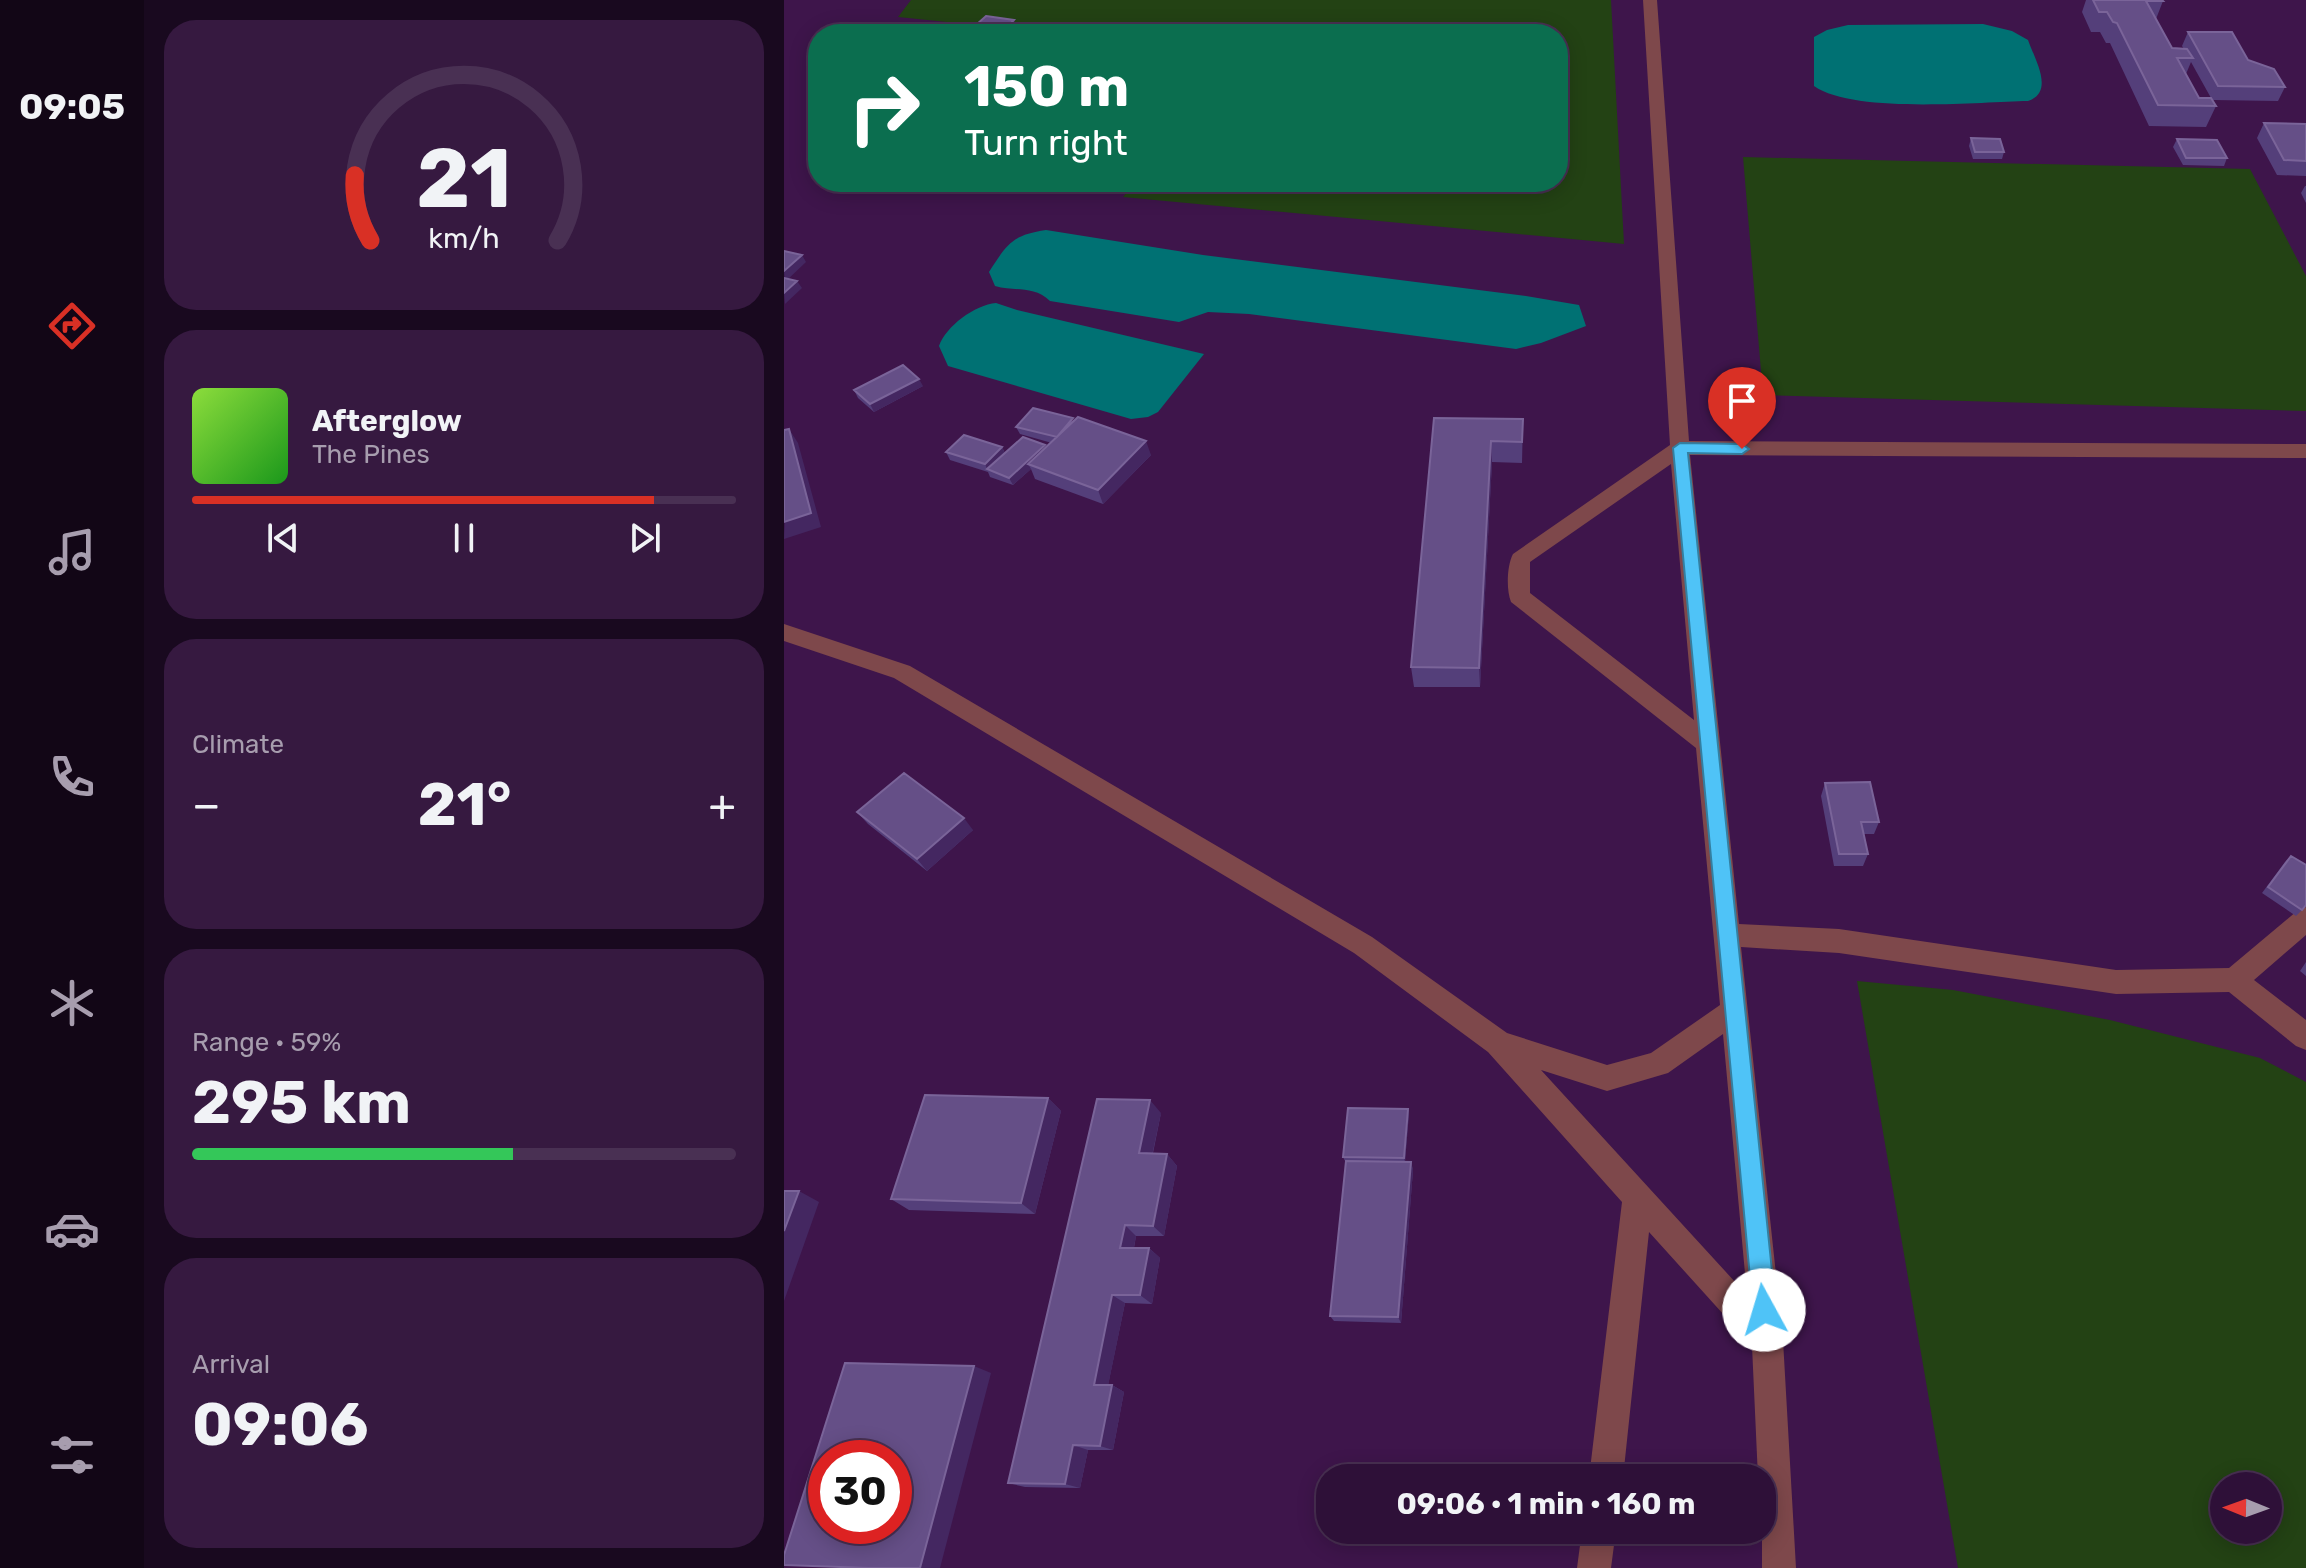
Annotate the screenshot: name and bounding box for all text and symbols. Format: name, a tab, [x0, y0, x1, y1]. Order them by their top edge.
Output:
text: 150 m	[964, 54, 1129, 120]
icon: right	[832, 56, 936, 160]
text: 09:05	[19, 85, 125, 128]
text: Turn right	[964, 121, 1128, 164]
text: 21	[416, 128, 512, 227]
text: km/h	[428, 221, 500, 255]
icon: directions	[44, 298, 100, 354]
pin	[1708, 367, 1776, 449]
icon: arrive	[1720, 379, 1764, 423]
text: Afterglow	[312, 403, 462, 439]
text: The Pines	[312, 439, 430, 470]
icon: previous	[261, 516, 305, 560]
icon: pause	[442, 516, 486, 560]
icon: next	[623, 516, 667, 560]
icon: music	[44, 524, 100, 580]
text: Climate	[192, 729, 284, 760]
icon: phone	[44, 749, 100, 805]
text: 21°	[418, 769, 511, 840]
text: −	[192, 779, 221, 831]
text: +	[709, 779, 736, 831]
icon: climate	[44, 975, 100, 1031]
text: Range · 59%	[192, 1027, 341, 1058]
text: 295 km	[192, 1067, 411, 1138]
icon: car	[44, 1201, 100, 1257]
position arrow	[1722, 1268, 1806, 1352]
text: Arrival	[192, 1349, 270, 1380]
text: 09:06	[192, 1389, 369, 1460]
icon: filters	[44, 1427, 100, 1483]
speed limit sign: 30	[808, 1440, 912, 1544]
north arrow	[2210, 1472, 2282, 1544]
map controls	[2210, 1472, 2282, 1544]
text: 09:06 · 1 min · 160 m	[1396, 1486, 1696, 1522]

